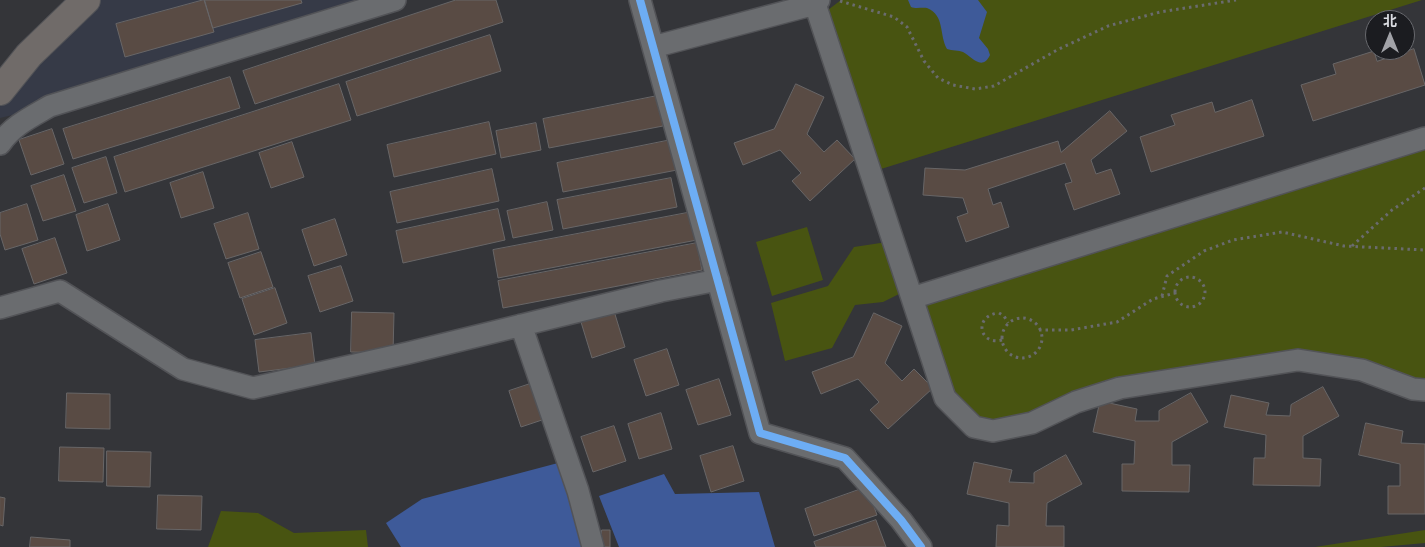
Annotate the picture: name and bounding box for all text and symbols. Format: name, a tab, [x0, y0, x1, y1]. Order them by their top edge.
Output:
north arrow	[1365, 10, 1415, 60]
text: 北	[1383, 13, 1397, 29]

